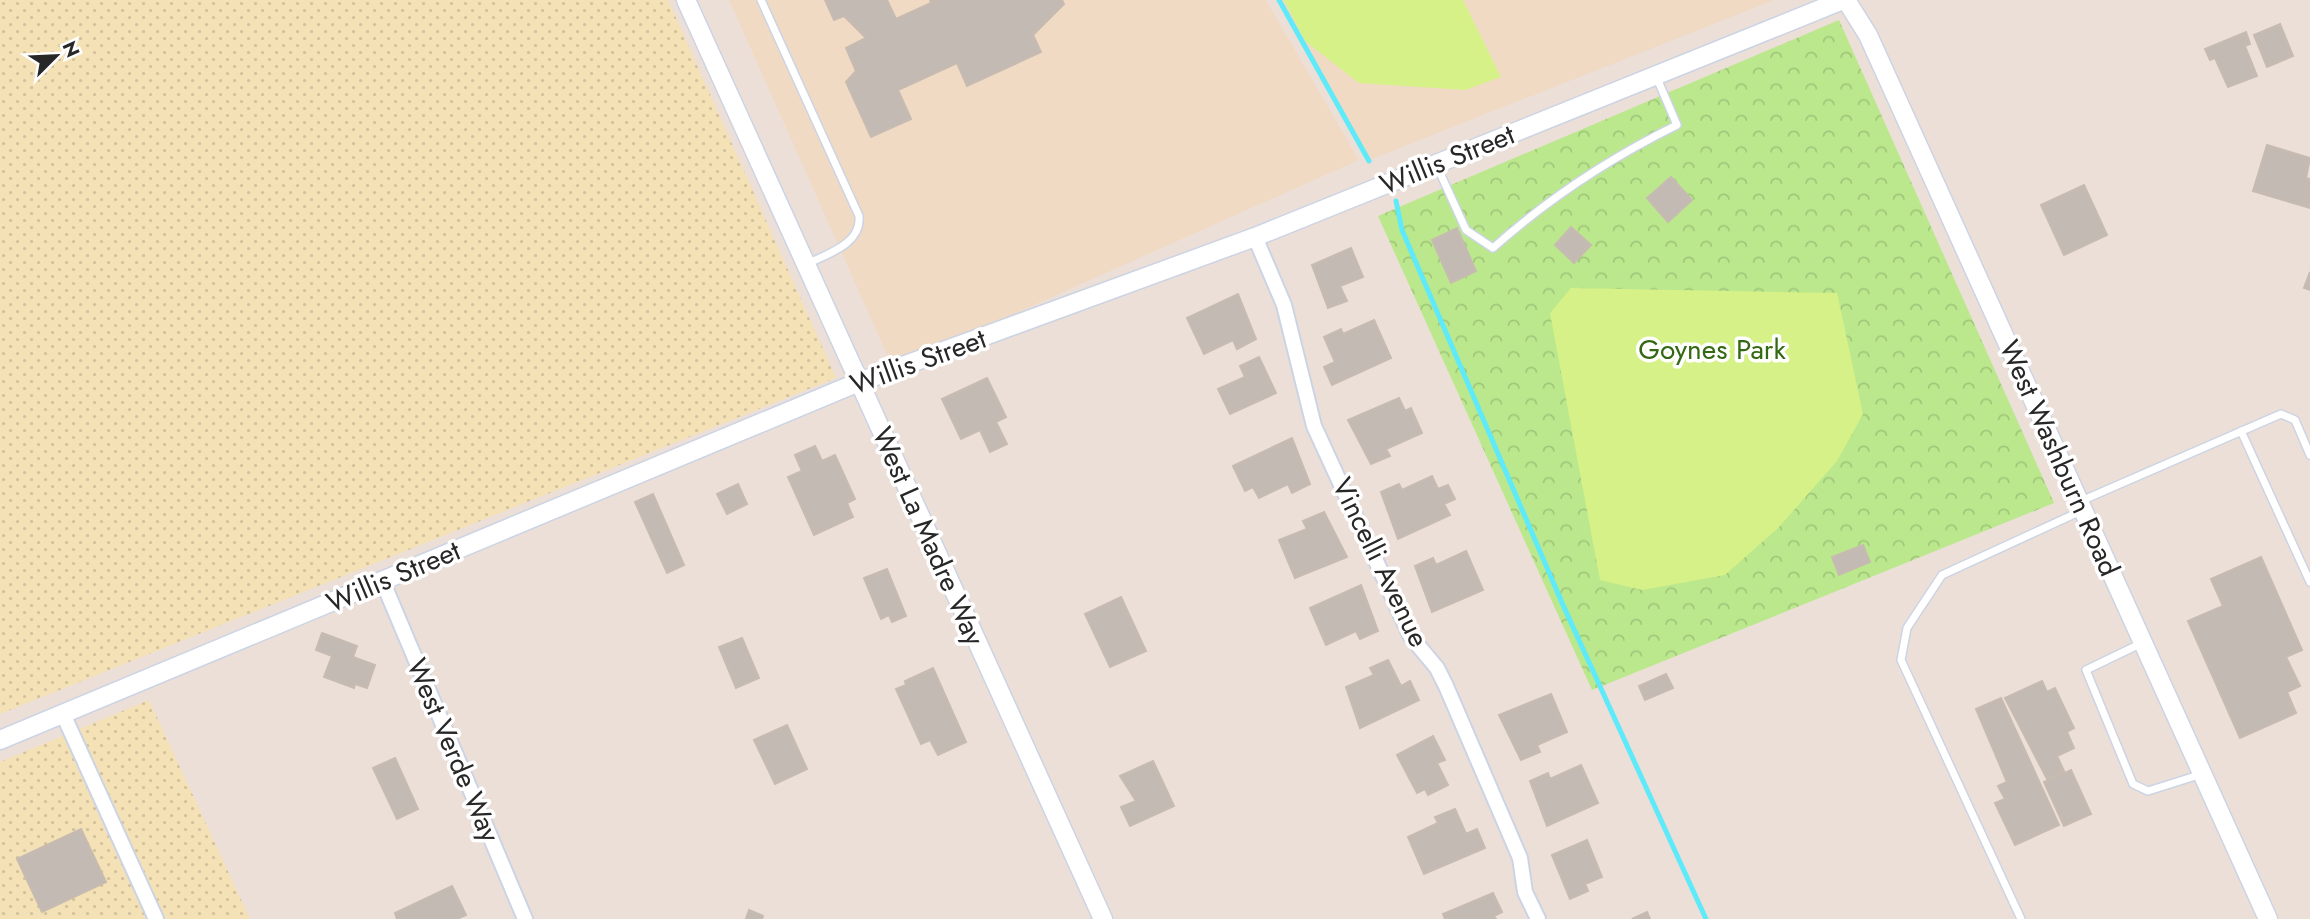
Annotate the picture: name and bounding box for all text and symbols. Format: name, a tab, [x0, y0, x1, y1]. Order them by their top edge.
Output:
north arrow	[21, 21, 91, 91]
text: N	[56, 37, 86, 62]
street label: Willis Street	[1374, 114, 1521, 205]
street label: Willis Street	[845, 318, 992, 405]
park label: Goynes Park	[1638, 329, 1786, 370]
street label: West Washburn Road	[1989, 334, 2130, 583]
street label: West La Madre Way	[862, 420, 995, 653]
street label: Vincelli Avenue	[1322, 471, 1439, 654]
street label: Willis Street	[320, 530, 467, 623]
street label: West Verde Way	[396, 652, 511, 849]

